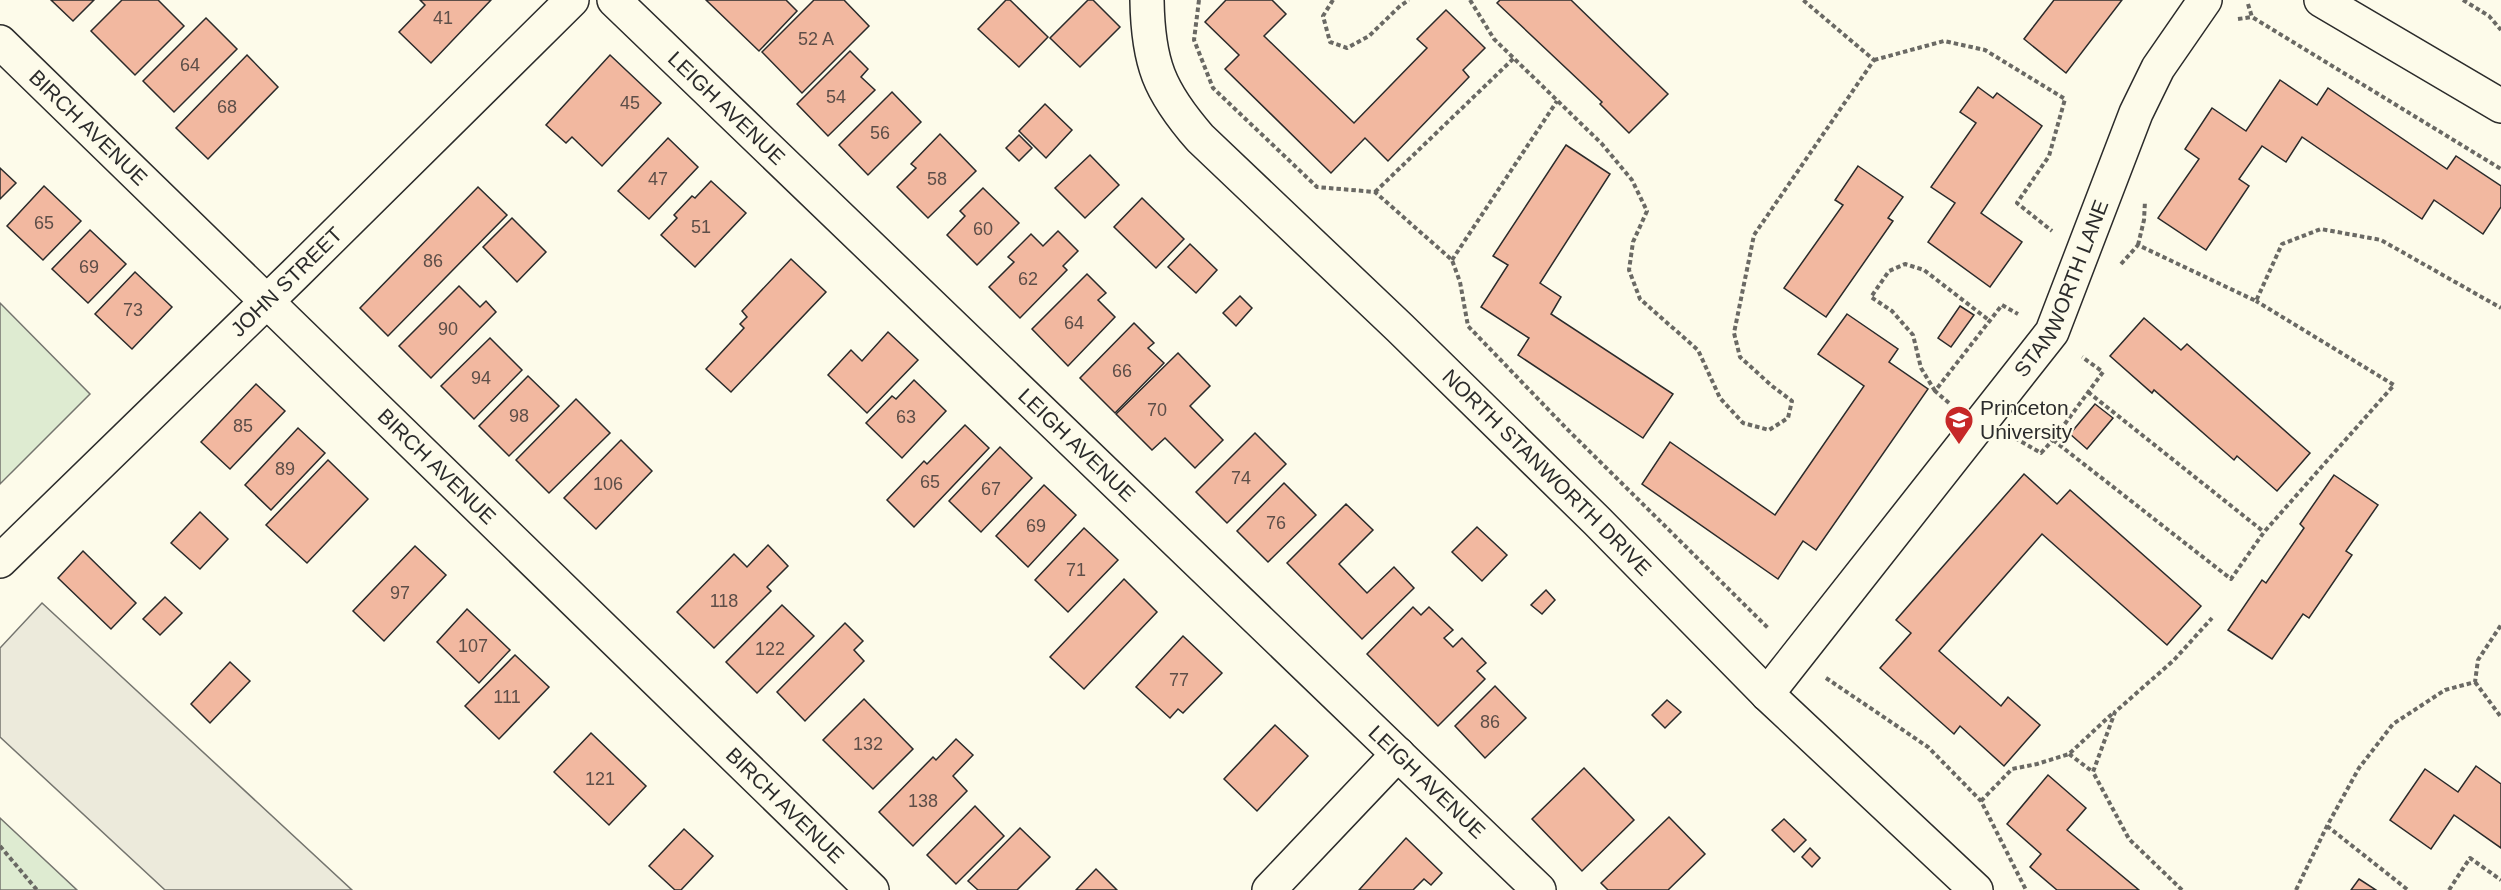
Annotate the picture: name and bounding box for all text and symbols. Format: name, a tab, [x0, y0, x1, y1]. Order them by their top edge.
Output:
house number: 41	[433, 8, 453, 28]
house number: 52 A	[798, 29, 834, 49]
street label: LEIGH AVENUE	[664, 47, 790, 169]
house number: 64	[180, 55, 200, 75]
street label: BIRCH AVENUE	[25, 65, 152, 190]
house number: 54	[826, 87, 846, 107]
house number: 45	[620, 93, 640, 113]
house number: 68	[217, 97, 237, 117]
house number: 56	[870, 123, 890, 143]
house number: 47	[648, 169, 668, 189]
house number: 58	[927, 169, 947, 189]
street label: STANWORTH LANE	[2009, 197, 2113, 381]
house number: 65	[34, 213, 54, 233]
house number: 51	[691, 217, 711, 237]
house number: 60	[973, 219, 993, 239]
street label: JOHN STREET	[226, 222, 346, 341]
house number: 86	[423, 251, 443, 271]
house number: 69	[79, 257, 99, 277]
house number: 62	[1018, 269, 1038, 289]
house number: 73	[123, 300, 143, 320]
house number: 64	[1064, 313, 1084, 333]
house number: 90	[438, 319, 458, 339]
house number: 66	[1112, 361, 1132, 381]
street label: NORTH STANWORTH DRIVE	[1438, 364, 1656, 580]
house number: 94	[471, 368, 491, 388]
street label: LEIGH AVENUE	[1014, 384, 1140, 506]
place label: Princeton University	[1980, 396, 2073, 443]
house number: 70	[1147, 400, 1167, 420]
street label: BIRCH AVENUE	[373, 404, 500, 528]
school or university icon: Princeton University	[1943, 404, 1975, 446]
house number: 98	[509, 406, 529, 426]
house number: 63	[896, 407, 916, 427]
house number: 85	[233, 416, 253, 436]
house number: 89	[275, 459, 295, 479]
house number: 74	[1231, 468, 1251, 488]
house number: 65	[920, 472, 940, 492]
house number: 106	[593, 474, 623, 494]
house number: 67	[981, 479, 1001, 499]
house number: 76	[1266, 513, 1286, 533]
house number: 69	[1026, 516, 1046, 536]
house number: 71	[1066, 560, 1086, 580]
house number: 97	[390, 583, 410, 603]
house number: 118	[710, 591, 738, 611]
house number: 107	[458, 636, 488, 656]
house number: 122	[755, 639, 785, 659]
house number: 77	[1169, 670, 1189, 690]
house number: 111	[493, 687, 521, 707]
house number: 86	[1480, 712, 1500, 732]
street label: LEIGH AVENUE	[1364, 721, 1490, 843]
house number: 132	[853, 734, 883, 754]
street label: BIRCH AVENUE	[722, 743, 849, 867]
house number: 121	[585, 769, 615, 789]
house number: 138	[908, 791, 938, 811]

